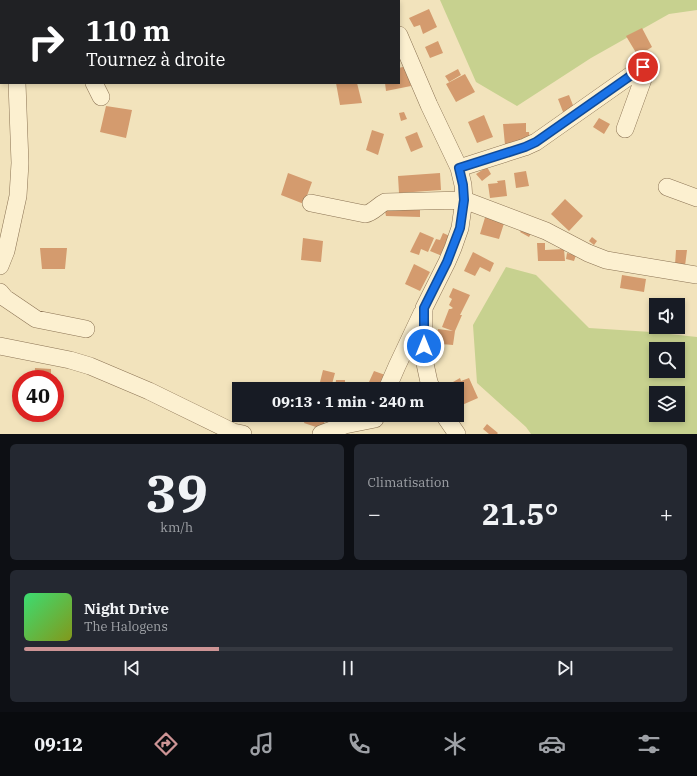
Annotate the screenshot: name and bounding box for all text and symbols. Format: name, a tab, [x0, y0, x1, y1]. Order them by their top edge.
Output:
text: 110 m	[86, 12, 170, 49]
icon: right	[20, 16, 72, 68]
text: Tournez à droite	[86, 48, 225, 71]
pin	[626, 50, 660, 84]
icon: arrive	[632, 56, 654, 78]
map controls	[649, 298, 685, 422]
button: sound	[649, 298, 685, 334]
position arrow	[403, 325, 445, 367]
button: search	[649, 342, 685, 378]
speed limit sign: 40	[12, 370, 64, 422]
button: layers	[649, 386, 685, 422]
text: 09:13 · 1 min · 240 m	[272, 392, 424, 411]
text: 39	[146, 459, 208, 526]
text: Climatisation	[368, 474, 450, 491]
text: 21.5°	[482, 494, 559, 533]
text: −	[368, 499, 381, 528]
text: +	[660, 499, 673, 528]
text: km/h	[160, 519, 193, 536]
text: Night Drive	[84, 599, 169, 618]
text: The Halogens	[84, 618, 168, 635]
icon: previous	[121, 657, 143, 679]
icon: pause	[337, 657, 359, 679]
icon: next	[554, 657, 576, 679]
icon: directions	[152, 730, 180, 758]
icon: music	[248, 730, 276, 758]
icon: phone	[345, 730, 373, 758]
icon: climate	[441, 730, 469, 758]
icon: car	[538, 730, 566, 758]
icon: filters	[635, 730, 663, 758]
text: 09:12	[34, 733, 83, 756]

